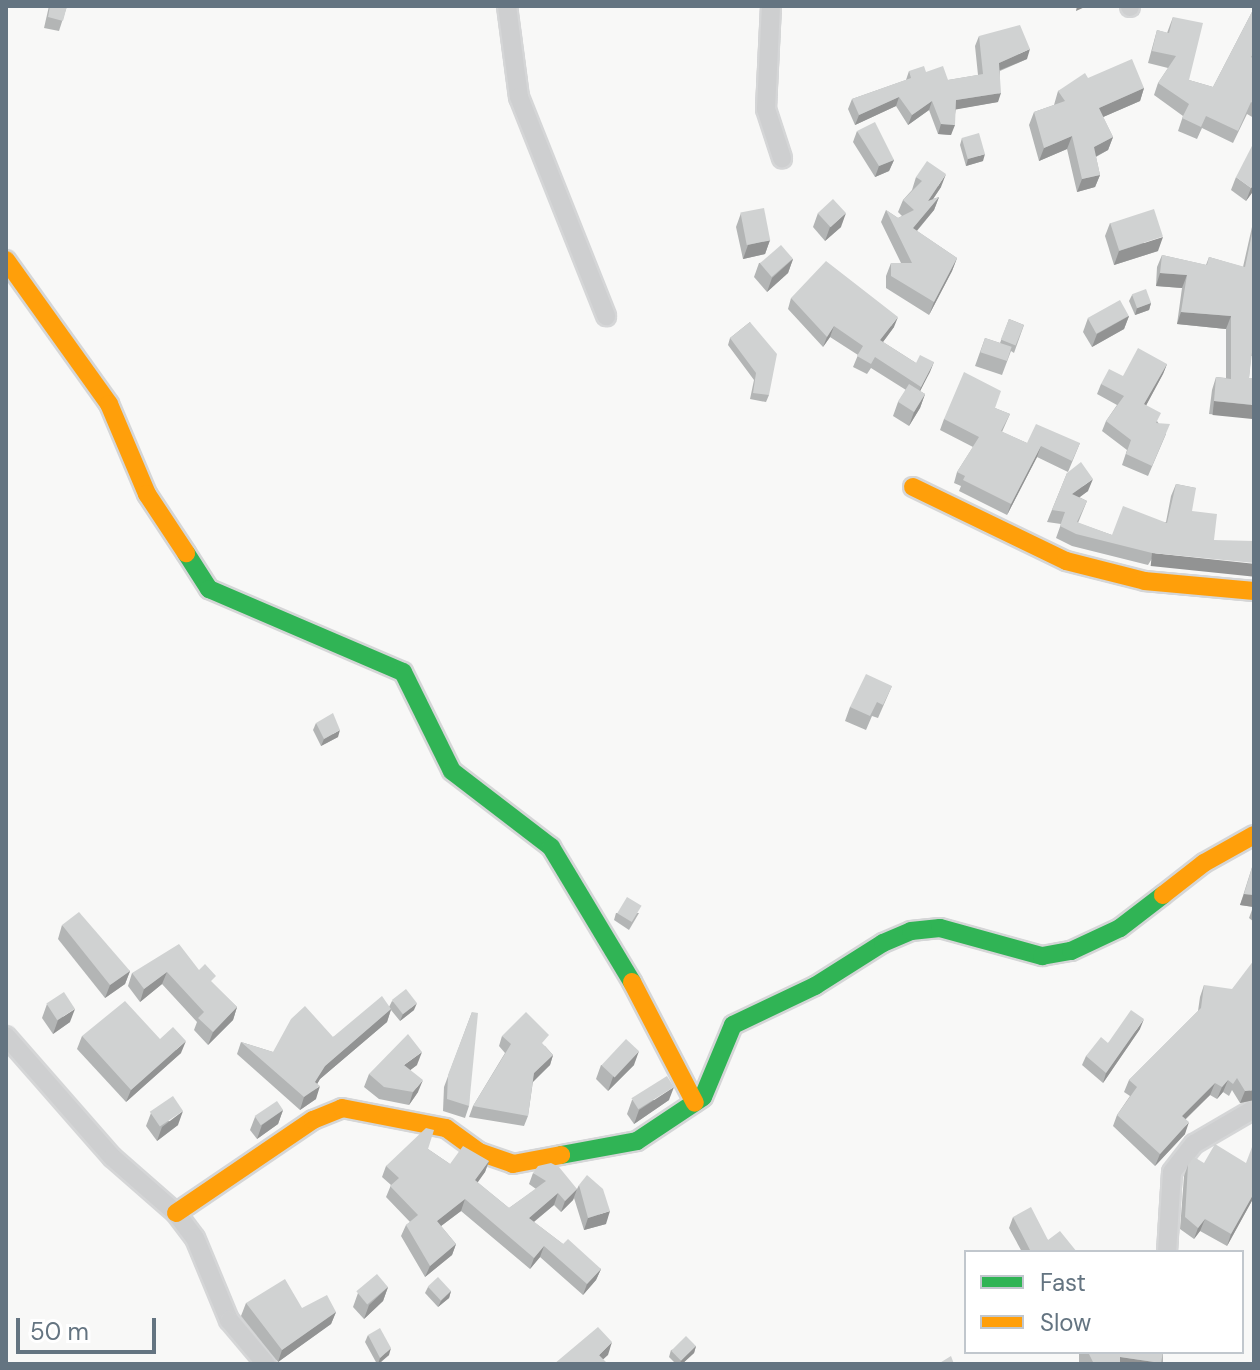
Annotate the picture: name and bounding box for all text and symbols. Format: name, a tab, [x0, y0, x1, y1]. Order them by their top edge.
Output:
legend	[964, 1250, 1244, 1354]
text: Fast	[1040, 1267, 1086, 1298]
scale bar	[20, 1302, 160, 1352]
text: Slow	[1040, 1307, 1091, 1338]
text: 50 m	[30, 1316, 89, 1347]

